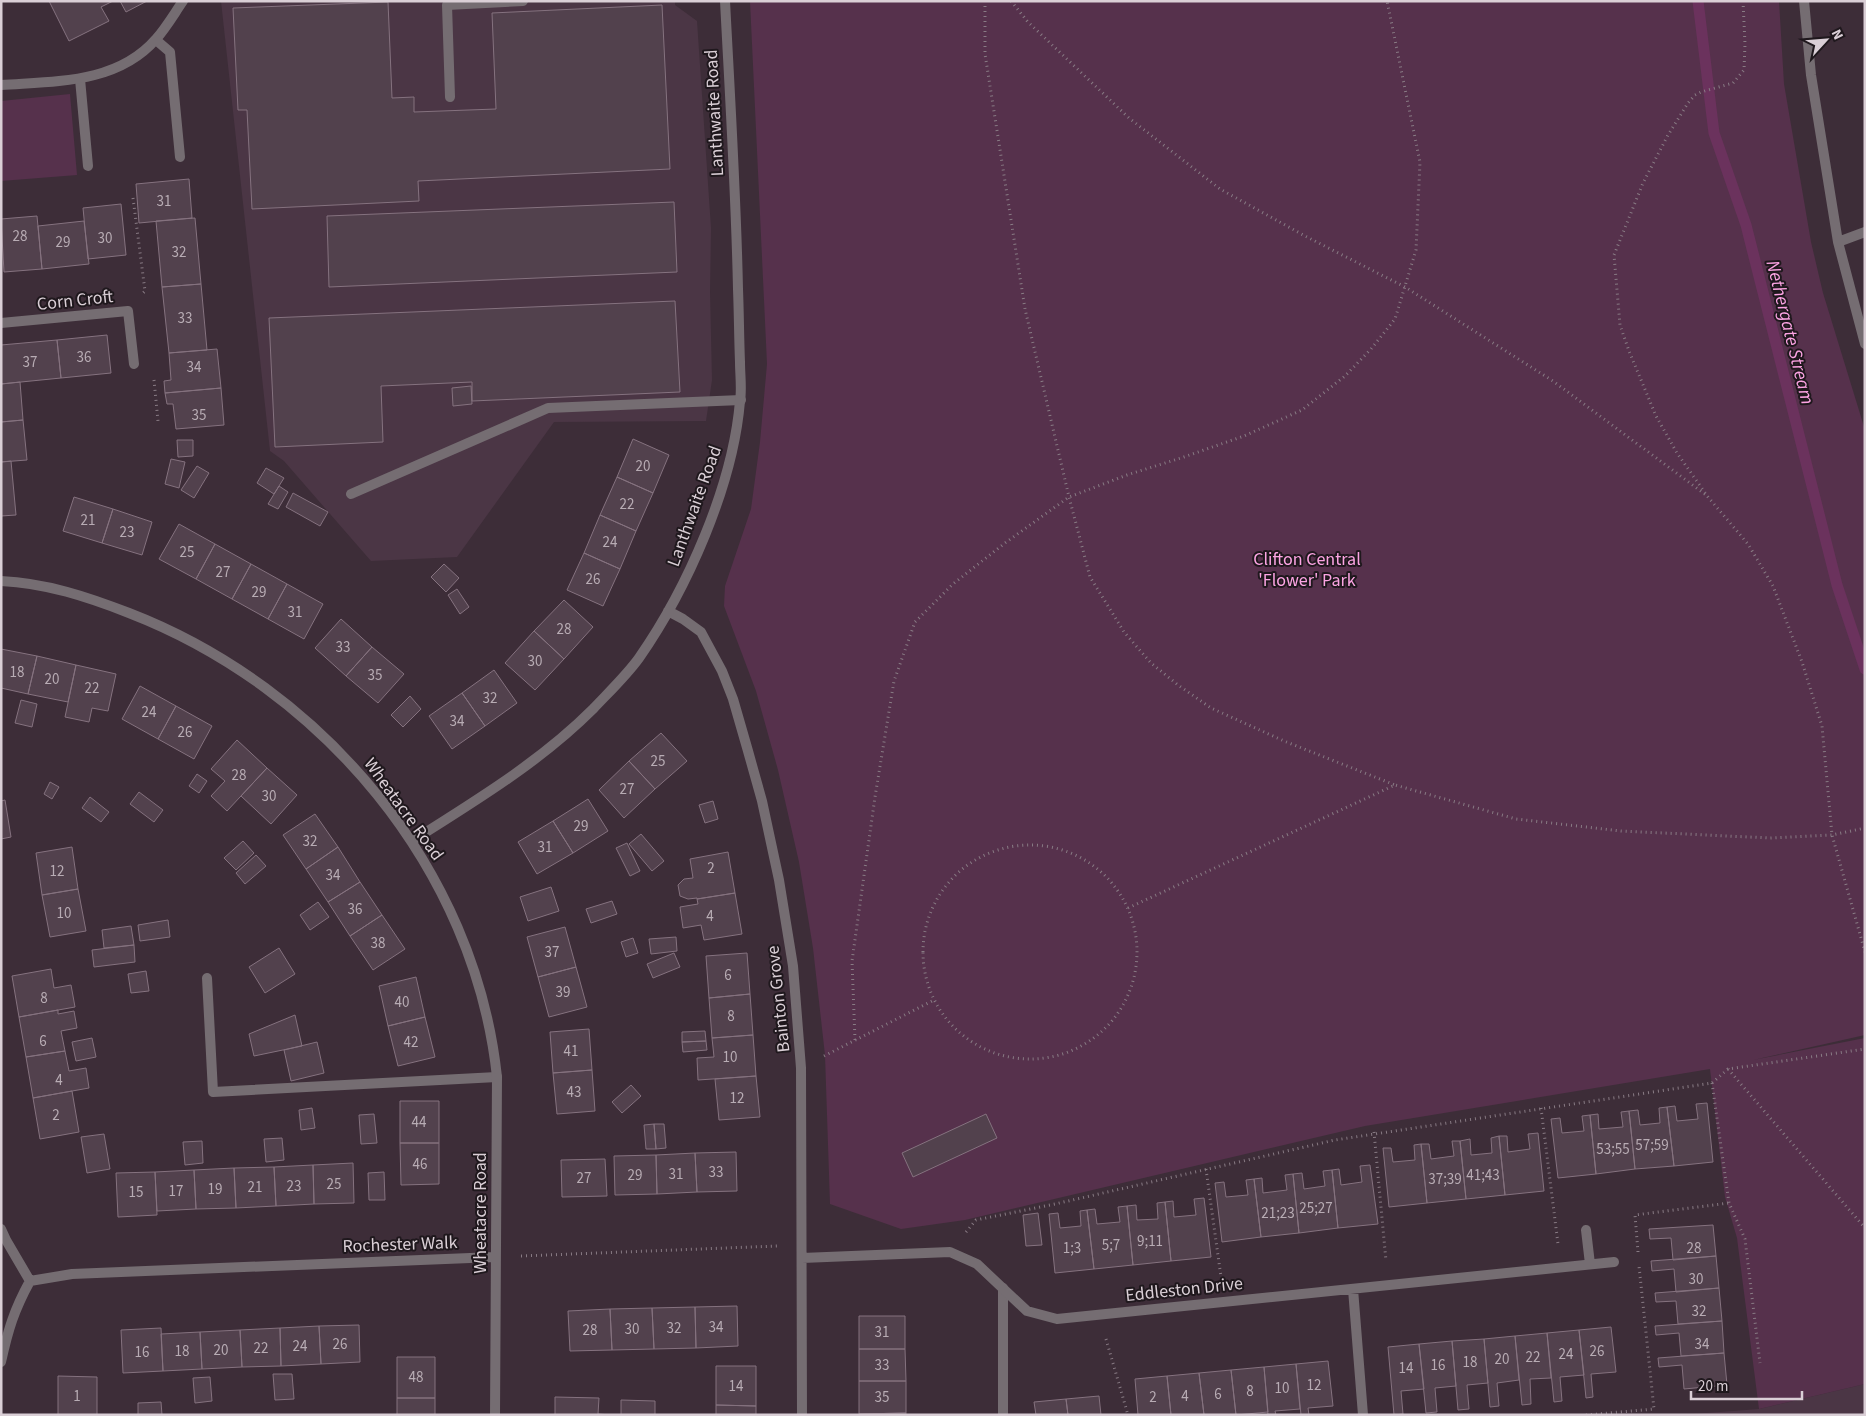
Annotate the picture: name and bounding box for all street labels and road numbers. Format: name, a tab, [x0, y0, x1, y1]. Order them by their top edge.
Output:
street label: Lanthwaite Road	[699, 49, 730, 177]
street label: Corn Croft	[36, 284, 115, 317]
street label: Lanthwaite Road	[661, 442, 728, 570]
street label: Wheatacre Road	[358, 753, 449, 866]
street label: Bainton Grove	[760, 944, 797, 1054]
street label: Wheatacre Road	[468, 1152, 493, 1274]
street label: Rochester Walk	[342, 1230, 458, 1259]
street label: Eddleston Drive	[1124, 1271, 1244, 1308]

